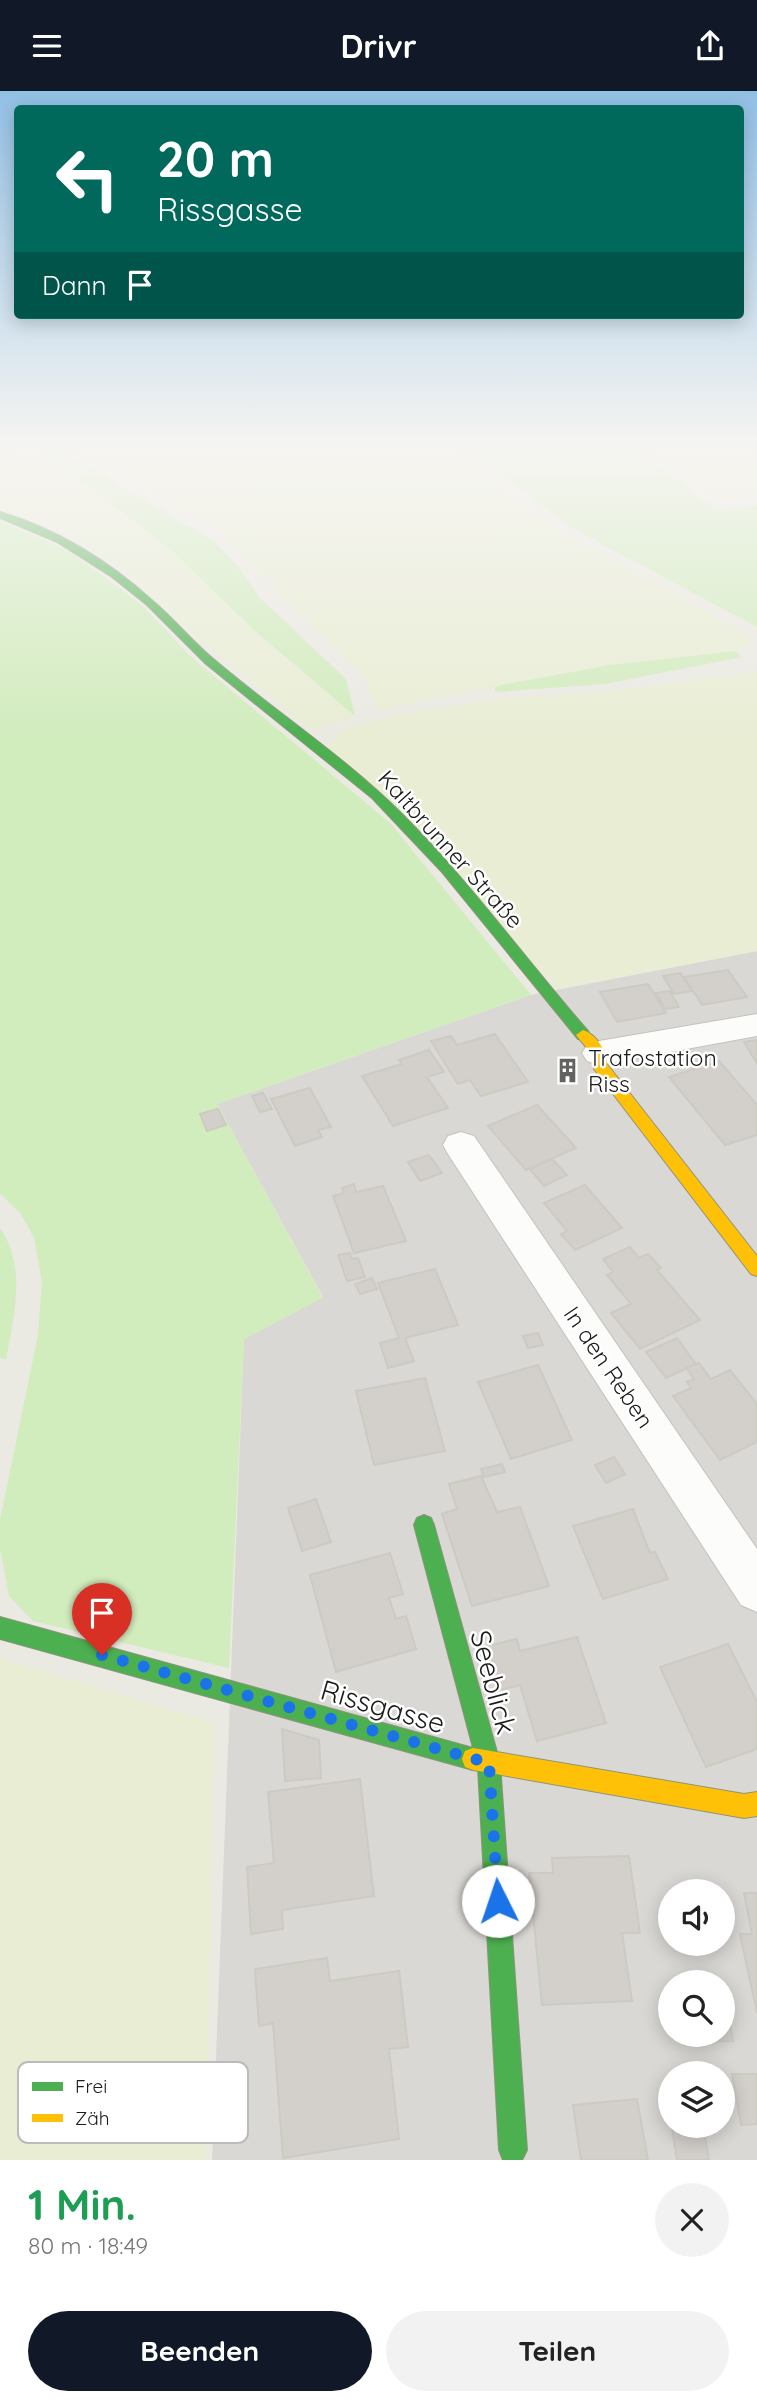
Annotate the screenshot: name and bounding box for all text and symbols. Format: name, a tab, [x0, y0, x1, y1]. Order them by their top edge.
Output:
text: Drivr	[340, 26, 417, 66]
icon: menu	[28, 27, 66, 65]
icon: share	[691, 27, 729, 65]
text: 20 m	[157, 128, 274, 189]
icon: left	[42, 133, 133, 224]
text: Rissgasse	[157, 189, 303, 229]
icon: arrive	[121, 266, 159, 304]
text: Dann	[42, 269, 107, 302]
street label: Kaltbrunner Straße	[372, 764, 530, 934]
place label: Trafostation Riss	[588, 1043, 717, 1098]
building icon: Trafostation Riss	[554, 1056, 582, 1084]
street label: In den Reben	[558, 1301, 660, 1433]
pin	[72, 1583, 132, 1655]
icon: arrive	[83, 1594, 121, 1632]
street label: Seeblick	[463, 1626, 525, 1738]
street label: Rissgasse	[317, 1672, 449, 1740]
position arrow	[461, 1864, 535, 1938]
map controls	[658, 1879, 735, 2138]
button: sound	[658, 1879, 735, 1956]
button: search	[658, 1970, 735, 2047]
button: layers	[658, 2061, 735, 2138]
legend	[18, 2062, 248, 2143]
text: Frei	[75, 2074, 107, 2098]
text: Zäh	[75, 2106, 110, 2130]
text: 1 Min.	[28, 2178, 136, 2231]
button: close	[655, 2183, 729, 2257]
text: 80 m · 18:49	[28, 2231, 148, 2260]
button: Beenden	[28, 2311, 372, 2391]
button: Teilen	[386, 2311, 729, 2391]

